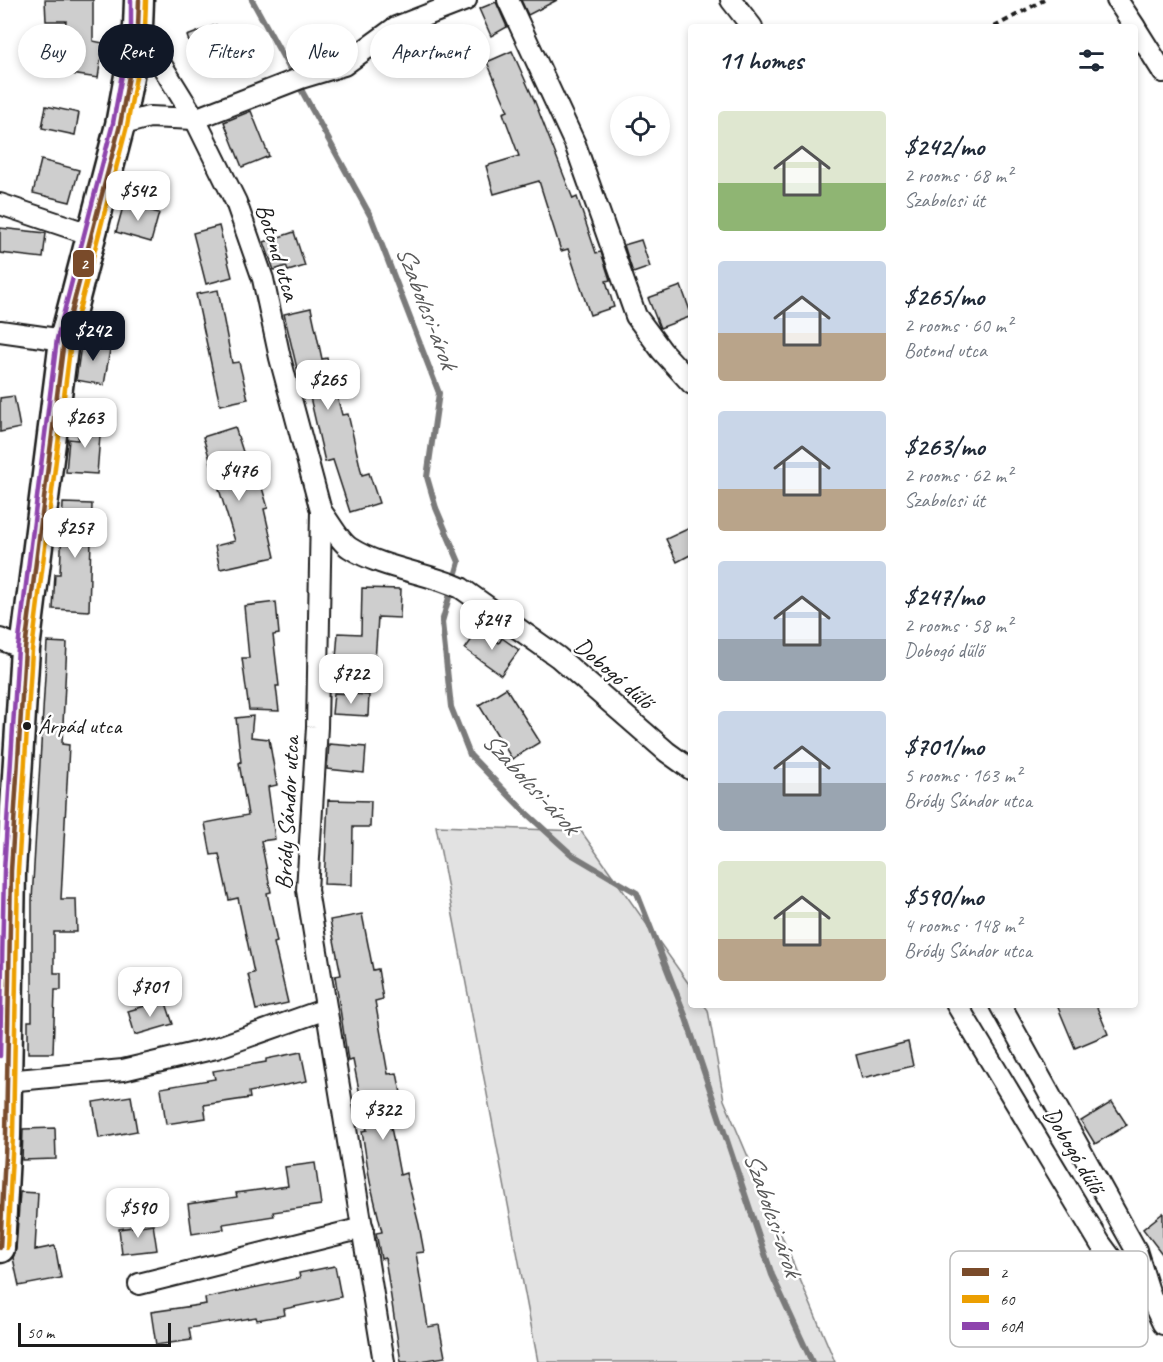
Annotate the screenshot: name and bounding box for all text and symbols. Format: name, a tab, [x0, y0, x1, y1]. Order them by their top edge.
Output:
chip: Buy	[18, 24, 86, 78]
chip: Rent	[98, 24, 174, 78]
chip: Filters	[186, 24, 274, 78]
chip: New	[286, 24, 358, 78]
chip: Apartment	[370, 24, 490, 78]
text: 11 homes	[718, 44, 803, 77]
icon: filters	[1075, 44, 1108, 77]
map controls	[610, 96, 670, 156]
button: locate	[610, 96, 670, 156]
text: $242/mo	[904, 130, 984, 163]
icon: home	[766, 135, 838, 207]
text: 2 rooms · 68 m²	[904, 163, 1012, 188]
pin: $542	[102, 171, 174, 222]
text: $542	[120, 178, 156, 203]
text: Szabolcsi út	[904, 188, 985, 213]
street label: Botond utca	[249, 200, 307, 305]
water label: Szabolcsi-árok	[389, 241, 467, 377]
line badge: 2	[72, 249, 95, 278]
text: 2	[80, 254, 89, 274]
text: $265/mo	[904, 280, 984, 313]
icon: home	[766, 285, 838, 357]
pin: $242	[57, 311, 129, 362]
text: 2 rooms · 60 m²	[904, 313, 1012, 338]
text: $242	[75, 318, 111, 343]
text: Botond utca	[904, 338, 987, 363]
pin: $265	[292, 360, 364, 411]
text: $265	[310, 367, 346, 392]
pin: $263	[49, 398, 121, 449]
text: $263	[67, 405, 103, 430]
text: $263/mo	[904, 430, 985, 463]
icon: home	[766, 435, 838, 507]
pin: $476	[203, 451, 275, 502]
text: $476	[221, 458, 257, 483]
text: 2 rooms · 62 m²	[904, 463, 1012, 488]
text: Szabolcsi út	[904, 488, 985, 513]
pin: $257	[39, 508, 111, 559]
text: $257	[57, 515, 93, 540]
text: $247/mo	[904, 580, 984, 613]
icon: home	[766, 585, 838, 657]
pin: $247	[456, 600, 528, 651]
text: $247	[474, 607, 510, 632]
text: 2 rooms · 58 m²	[904, 613, 1012, 638]
street label: Dobogó dűlő	[568, 630, 662, 718]
text: Dobogó dűlő	[904, 638, 983, 663]
pin: $722	[315, 654, 387, 705]
text: $722	[333, 661, 369, 686]
place label: Árpád utca	[38, 712, 122, 740]
marker: Árpád utca	[21, 720, 33, 732]
water label: Szabolcsi-árok	[475, 725, 590, 845]
text: $701/mo	[904, 730, 984, 763]
street label: Bródy Sándor utca	[268, 733, 306, 890]
icon: home	[766, 735, 838, 807]
text: 5 rooms · 163 m²	[904, 763, 1021, 788]
text: Bródy Sándor utca	[904, 788, 1032, 813]
text: $590/mo	[904, 880, 983, 913]
icon: home	[766, 885, 838, 957]
text: 4 rooms · 148 m²	[904, 913, 1021, 938]
text: Bródy Sándor utca	[904, 938, 1032, 963]
pin: $701	[114, 967, 186, 1018]
text: $701	[132, 974, 168, 999]
pin: $322	[347, 1090, 419, 1141]
text: $322	[365, 1097, 401, 1122]
street label: Dobogó dűlő	[1037, 1101, 1113, 1202]
water label: Szabolcsi-árok	[736, 1148, 811, 1284]
pin: $590	[102, 1188, 174, 1239]
text: $590	[120, 1195, 156, 1220]
legend	[950, 1251, 1148, 1347]
text: 2	[1000, 1263, 1009, 1283]
text: 60	[1000, 1290, 1016, 1310]
text: 60A	[1000, 1317, 1023, 1337]
scale bar	[18, 1320, 171, 1348]
text: 50 m	[27, 1323, 54, 1343]

